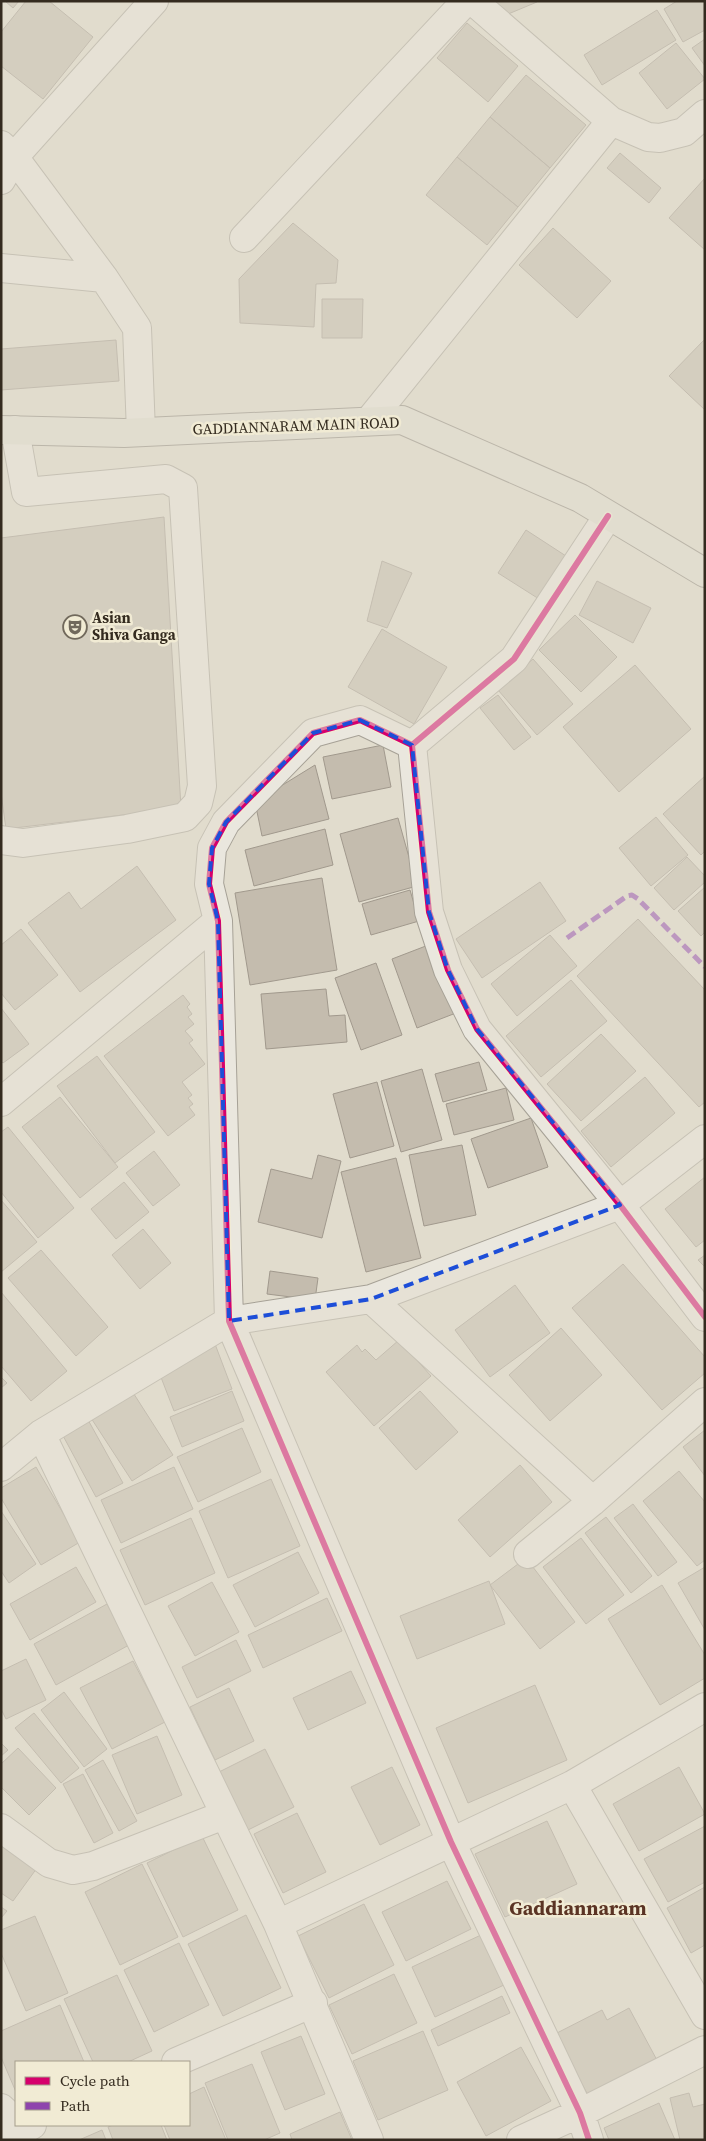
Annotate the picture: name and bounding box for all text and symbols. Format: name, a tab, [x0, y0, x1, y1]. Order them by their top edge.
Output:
street label: GADDIANNARAM MAIN ROAD	[192, 411, 400, 440]
place label: Asian Shiva Ganga	[92, 607, 177, 645]
theatre icon: Asian Shiva Ganga	[62, 614, 88, 640]
district label: Gaddiannaram	[509, 1894, 647, 1922]
legend	[15, 2061, 190, 2126]
text: Cycle path	[60, 2070, 130, 2091]
text: Path	[60, 2095, 90, 2116]

